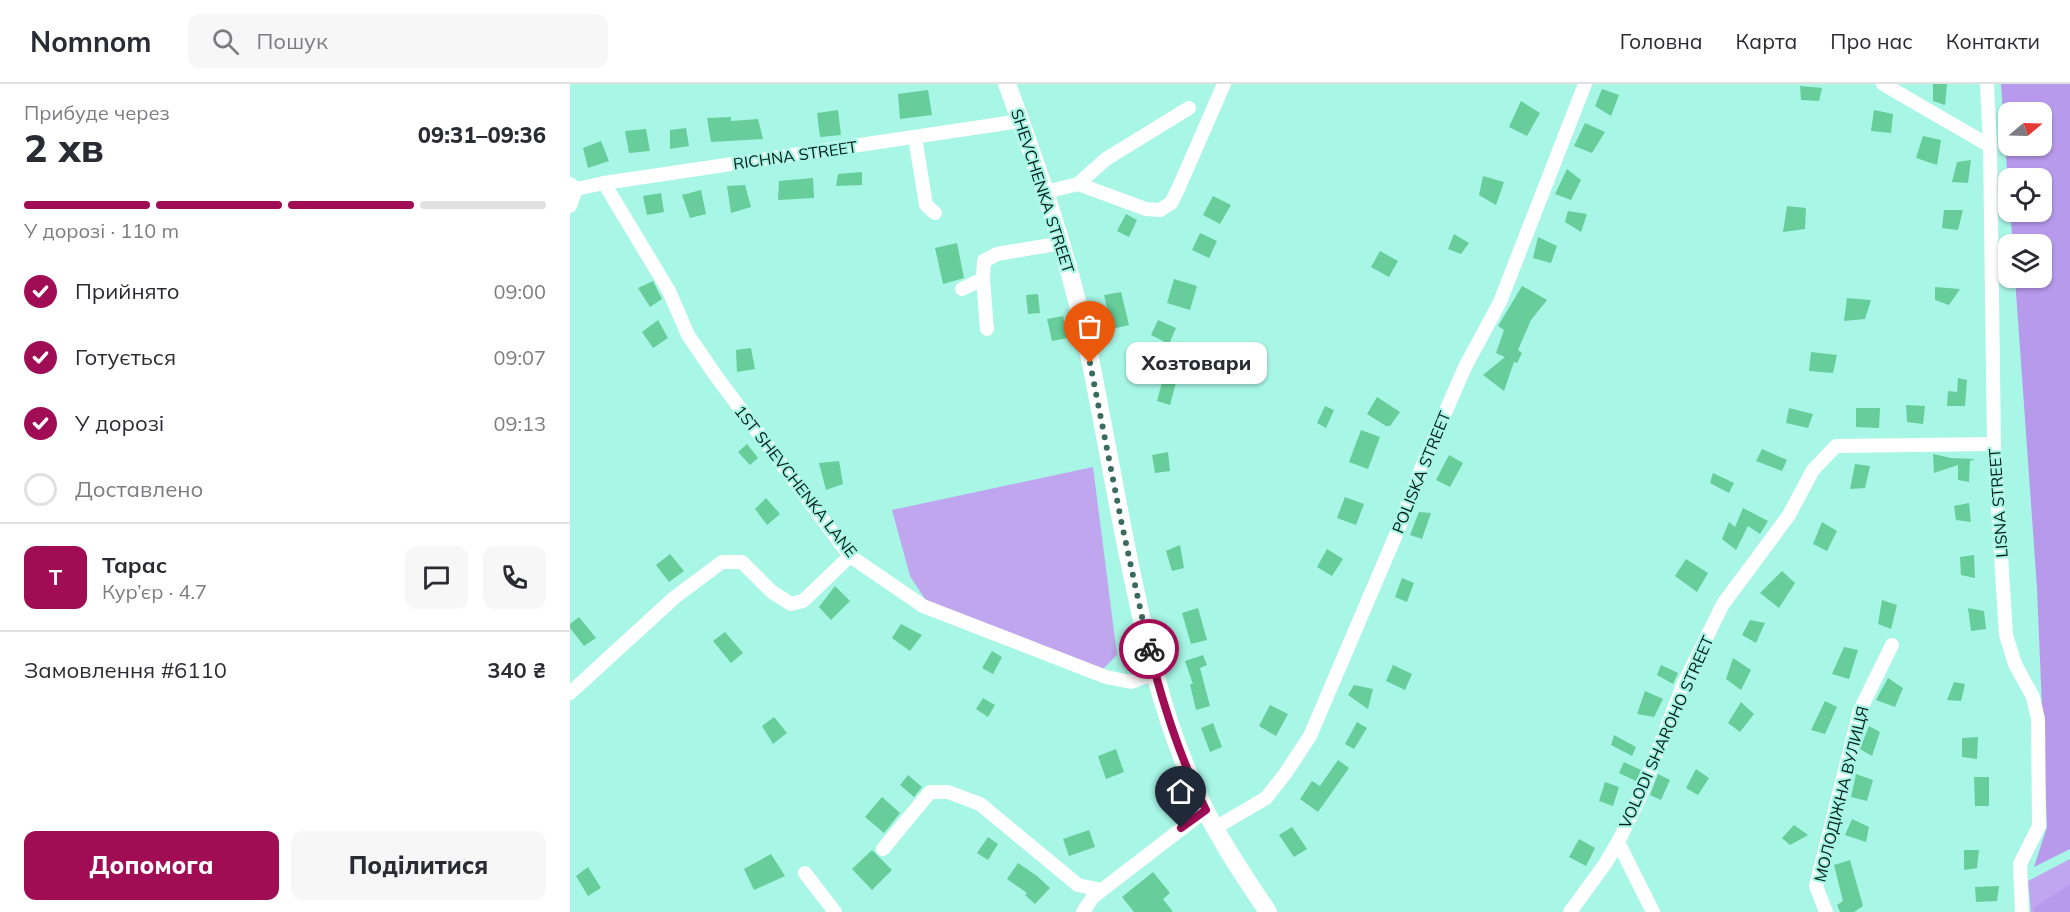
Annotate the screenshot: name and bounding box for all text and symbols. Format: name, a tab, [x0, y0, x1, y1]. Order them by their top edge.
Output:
search box	[188, 14, 608, 68]
text: Nomnom	[30, 24, 152, 59]
icon: search	[209, 25, 242, 58]
text: Пошук	[257, 27, 328, 55]
text: Головна	[1620, 28, 1703, 54]
text: Карта	[1736, 28, 1797, 54]
text: Про нас	[1830, 28, 1913, 54]
text: Контакти	[1946, 28, 2040, 54]
text: Прибуде через	[24, 100, 170, 125]
north arrow	[1998, 102, 2052, 156]
map controls	[1998, 102, 2052, 288]
street label: SHEVCHENKA STREET	[1007, 106, 1079, 276]
text: 09:31–09:36	[418, 121, 546, 149]
text: 2 хв	[24, 123, 104, 172]
street label: RICHNA STREET	[732, 136, 859, 174]
button: locate	[1998, 168, 2052, 222]
text: У дорозі · 110 m	[24, 218, 179, 243]
button: layers	[1998, 234, 2052, 288]
icon: check	[24, 275, 57, 308]
text: Прийнято	[75, 277, 179, 305]
text: 09:00	[493, 279, 546, 304]
pin	[1064, 301, 1115, 363]
icon: bag	[1073, 310, 1106, 343]
icon: check	[24, 341, 57, 374]
callout: Хозтовари	[1126, 342, 1267, 384]
text: Готується	[75, 343, 176, 371]
text: 09:07	[493, 345, 546, 370]
text: Хозтовари	[1142, 350, 1251, 375]
street label: 1ST SHEVCHENKA LANE	[730, 401, 862, 561]
icon: check	[24, 407, 57, 440]
street label: POLISKA STREET	[1387, 408, 1455, 536]
text: У дорозі	[75, 409, 164, 437]
text: 09:13	[493, 411, 546, 436]
street label: LISNA STREET	[1984, 447, 2012, 558]
text: Доставлено	[75, 475, 203, 503]
button: chat	[405, 546, 468, 609]
button: phone	[483, 546, 546, 609]
text: Тарас	[102, 551, 167, 579]
text: Т	[49, 563, 62, 591]
text: Кур’єр · 4.7	[102, 579, 207, 604]
courier	[1119, 619, 1179, 679]
street label: VOLODI SHAROHO STREET	[1614, 632, 1718, 831]
icon: bike	[1133, 633, 1166, 666]
text: Замовлення #6110	[24, 656, 227, 684]
text: 340 ₴	[487, 656, 546, 684]
street label: МОЛОДІЖНА ВУЛИЦЯ	[1809, 704, 1873, 884]
pin	[1155, 766, 1206, 828]
icon: home	[1164, 775, 1197, 808]
button: Допомога	[24, 831, 279, 900]
button: Поділитися	[291, 831, 546, 900]

